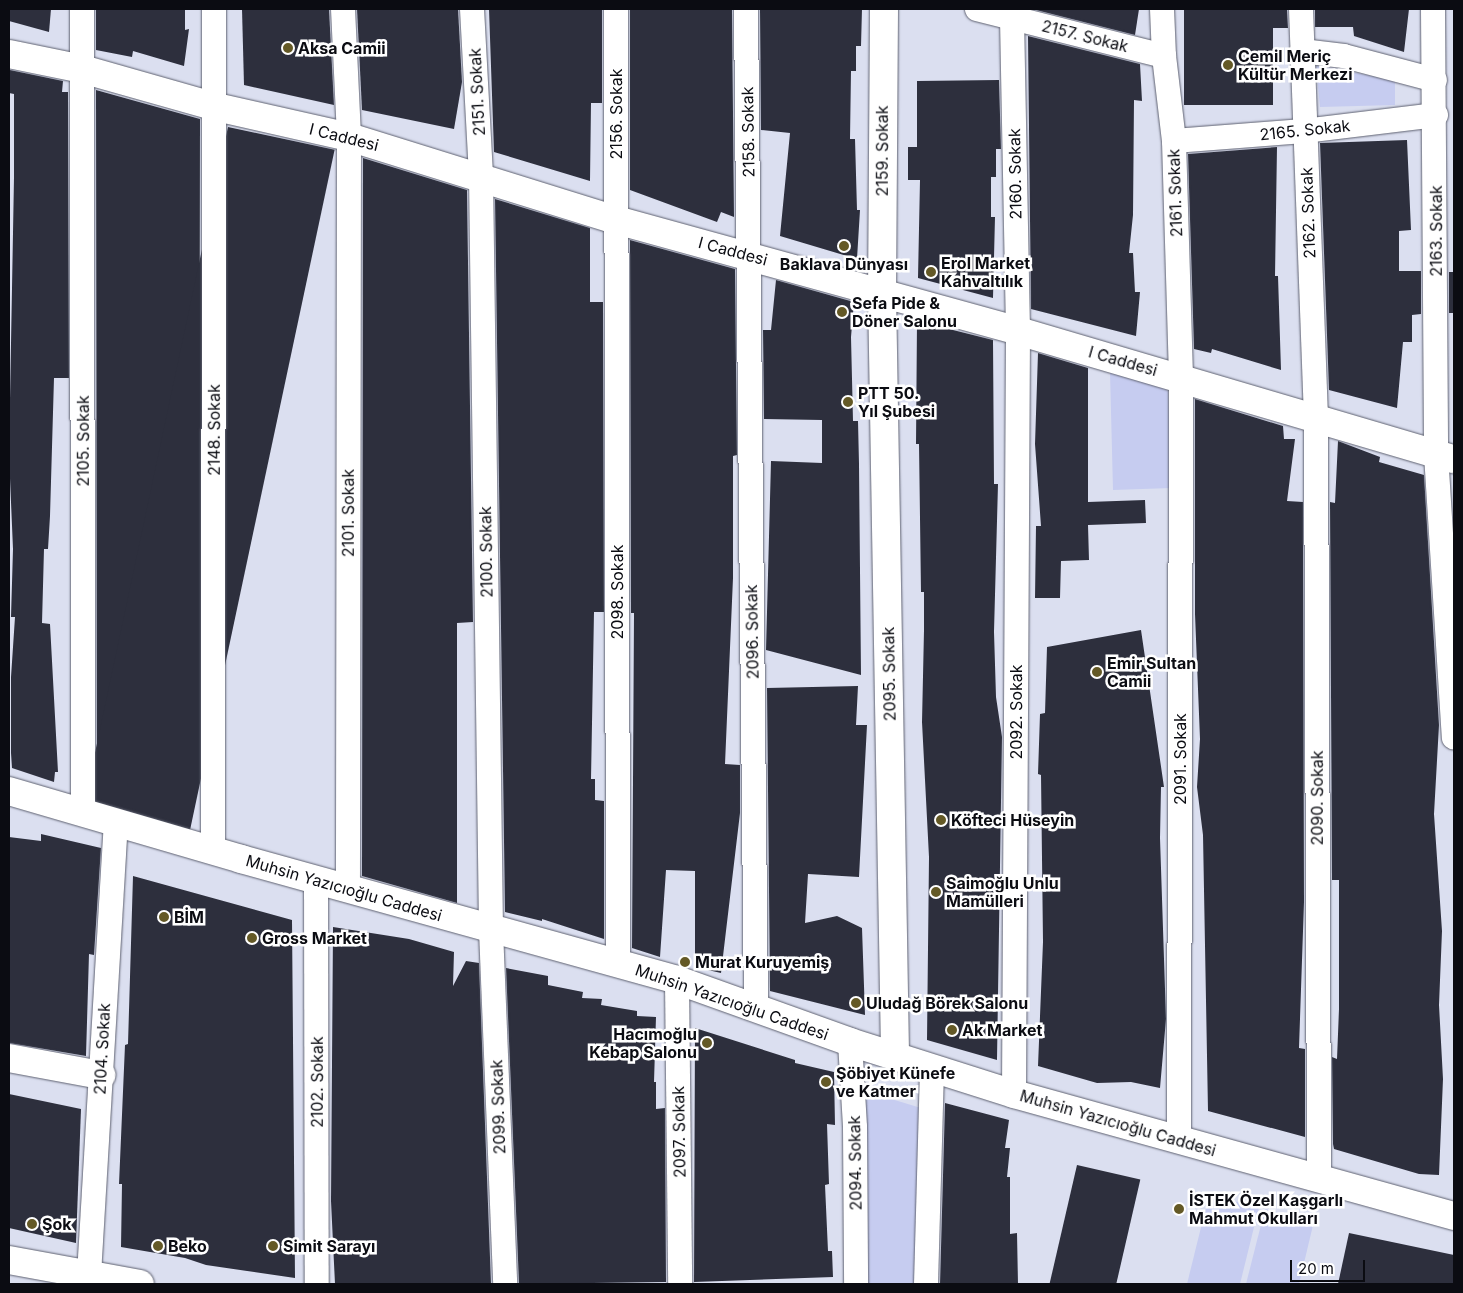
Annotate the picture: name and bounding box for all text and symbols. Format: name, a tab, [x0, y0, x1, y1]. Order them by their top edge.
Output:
street label: 2157. Sokak	[1040, 16, 1130, 56]
place label: Aksa Camii	[298, 38, 386, 58]
marker: Aksa Camii	[282, 42, 294, 54]
place label: Cemil Meriç Kültür Merkezi	[1238, 46, 1352, 84]
street label: 2151. Sokak	[465, 48, 489, 136]
marker: Cemil Meriç Kültür Merkezi	[1222, 59, 1234, 71]
street label: 2156. Sokak	[606, 69, 626, 159]
street label: 2158. Sokak	[738, 86, 758, 178]
street label: 2159. Sokak	[872, 105, 892, 197]
street label: 2165. Sokak	[1259, 116, 1351, 144]
street label: I Caddesi	[307, 119, 381, 155]
street label: 2160. Sokak	[1005, 128, 1025, 220]
street label: 2161. Sokak	[1164, 149, 1186, 237]
street label: 2162. Sokak	[1297, 167, 1319, 259]
street label: 2163. Sokak	[1426, 185, 1446, 277]
street label: I Caddesi	[696, 233, 770, 269]
marker: Baklava Dünyası	[838, 240, 850, 252]
place label: Erol Market Kahvaltılık	[941, 253, 1030, 291]
place label: Baklava Dünyası	[780, 254, 908, 274]
marker: Erol Market Kahvaltılık	[925, 266, 937, 278]
place label: Sefa Pide & Döner Salonu	[852, 293, 957, 331]
marker: Sefa Pide & Döner Salonu	[836, 306, 848, 318]
street label: I Caddesi	[1086, 342, 1160, 380]
place label: PTT 50. Yıl Şubesi	[858, 383, 935, 421]
street label: 2148. Sokak	[204, 384, 224, 476]
street label: 2105. Sokak	[73, 395, 93, 487]
marker: PTT 50. Yıl Şubesi	[842, 396, 854, 408]
street label: 2101. Sokak	[338, 469, 358, 557]
street label: 2100. Sokak	[476, 506, 496, 598]
street label: 2098. Sokak	[607, 545, 627, 639]
street label: 2096. Sokak	[742, 585, 762, 679]
street label: 2095. Sokak	[879, 627, 899, 721]
place label: Emir Sultan Camii	[1107, 653, 1196, 691]
street label: 2092. Sokak	[1006, 664, 1026, 760]
marker: Emir Sultan Camii	[1091, 666, 1103, 678]
street label: 2091. Sokak	[1170, 713, 1190, 805]
street label: 2090. Sokak	[1307, 751, 1327, 845]
place label: Köfteci Hüseyin	[951, 810, 1074, 830]
marker: Köfteci Hüseyin	[935, 814, 947, 826]
street label: Muhsin Yazıcıoğlu Caddesi	[244, 851, 444, 925]
place label: Saimoğlu Unlu Mamülleri	[946, 873, 1059, 911]
marker: Saimoğlu Unlu Mamülleri	[930, 886, 942, 898]
place label: BİM	[174, 907, 204, 927]
marker: BİM	[158, 911, 170, 923]
place label: Gross Market	[262, 928, 367, 948]
marker: Gross Market	[246, 932, 258, 944]
place label: Murat Kuruyemiş	[695, 952, 829, 972]
marker: Murat Kuruyemiş	[679, 956, 691, 968]
street label: Muhsin Yazıcıoğlu Caddesi	[633, 960, 831, 1044]
place label: Uludağ Börek Salonu	[866, 993, 1028, 1013]
marker: Uludağ Börek Salonu	[850, 997, 862, 1009]
street label: 2104. Sokak	[90, 1003, 114, 1095]
place label: Ak Market	[962, 1020, 1042, 1040]
place label: Hacımoğlu Kebap Salonu	[589, 1024, 697, 1062]
marker: Ak Market	[946, 1024, 958, 1036]
street label: 2102. Sokak	[307, 1036, 327, 1128]
marker: Hacımoğlu Kebap Salonu	[701, 1037, 713, 1049]
street label: 2099. Sokak	[487, 1059, 509, 1155]
place label: Şöbiyet Künefe ve Katmer	[836, 1063, 955, 1101]
marker: Şöbiyet Künefe ve Katmer	[820, 1076, 832, 1088]
street label: 2097. Sokak	[669, 1086, 689, 1178]
street label: Muhsin Yazıcıoğlu Caddesi	[1018, 1086, 1218, 1160]
street label: 2094. Sokak	[845, 1115, 865, 1211]
place label: İSTEK Özel Kaşgarlı Mahmut Okulları	[1189, 1190, 1343, 1228]
marker: İSTEK Özel Kaşgarlı Mahmut Okulları	[1173, 1203, 1185, 1215]
place label: Şok	[42, 1214, 72, 1234]
marker: Şok	[26, 1218, 38, 1230]
place label: Beko	[168, 1236, 207, 1256]
place label: Simit Sarayı	[283, 1236, 375, 1256]
marker: Beko	[152, 1240, 164, 1252]
marker: Simit Sarayı	[267, 1240, 279, 1252]
scale bar	[1293, 1250, 1368, 1282]
text: 20 m	[1298, 1259, 1334, 1278]

